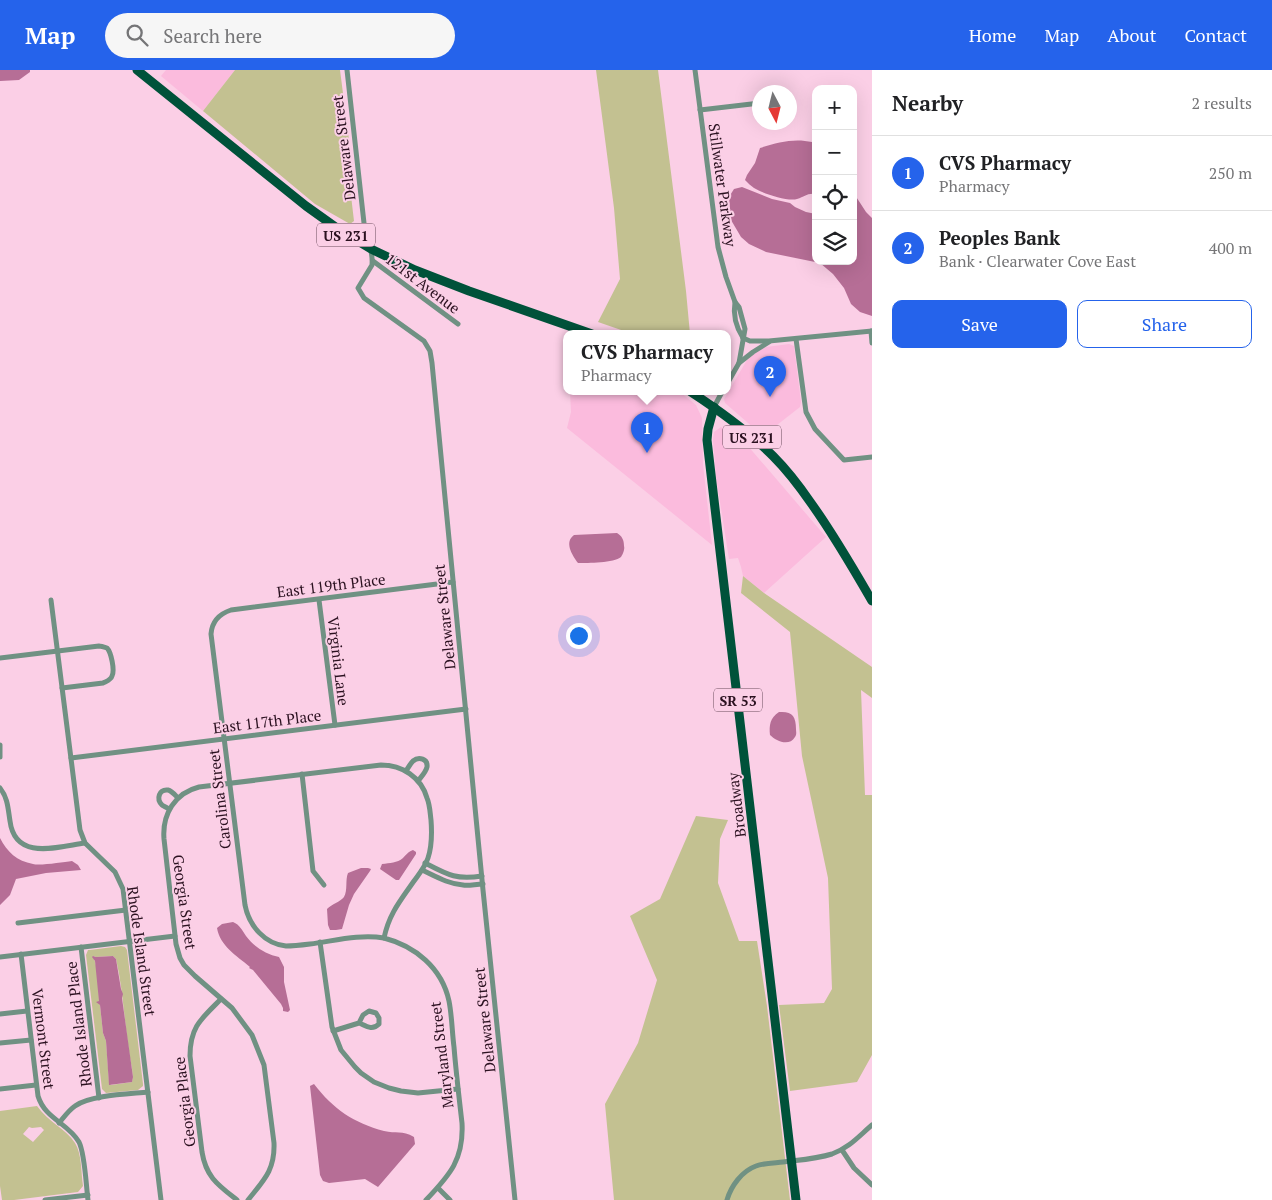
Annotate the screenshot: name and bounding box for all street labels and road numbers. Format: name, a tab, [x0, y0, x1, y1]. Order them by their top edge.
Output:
street label: Delaware Street	[327, 94, 359, 202]
street label: Stillwater Parkway	[704, 122, 742, 248]
road number: US 231	[317, 224, 375, 246]
street label: 121st Avenue	[382, 248, 464, 318]
road number: US 231	[723, 426, 781, 448]
street label: Delaware Street	[428, 563, 459, 671]
street label: East 119th Place	[276, 568, 386, 602]
street label: Virginia Lane	[324, 615, 354, 707]
road number: SR 53	[714, 688, 762, 712]
street label: East 117th Place	[212, 704, 322, 738]
street label: Carolina Street	[203, 747, 235, 850]
street label: Broadway	[722, 771, 750, 839]
street label: Georgia Street	[168, 853, 202, 951]
street label: Rhode Island Street	[123, 885, 161, 1018]
street label: Rhode Island Place	[60, 960, 96, 1088]
street label: Delaware Street	[468, 966, 499, 1074]
street label: Vermont Street	[28, 987, 60, 1091]
street label: Maryland Street	[424, 1000, 457, 1109]
street label: Georgia Place	[169, 1056, 199, 1148]

